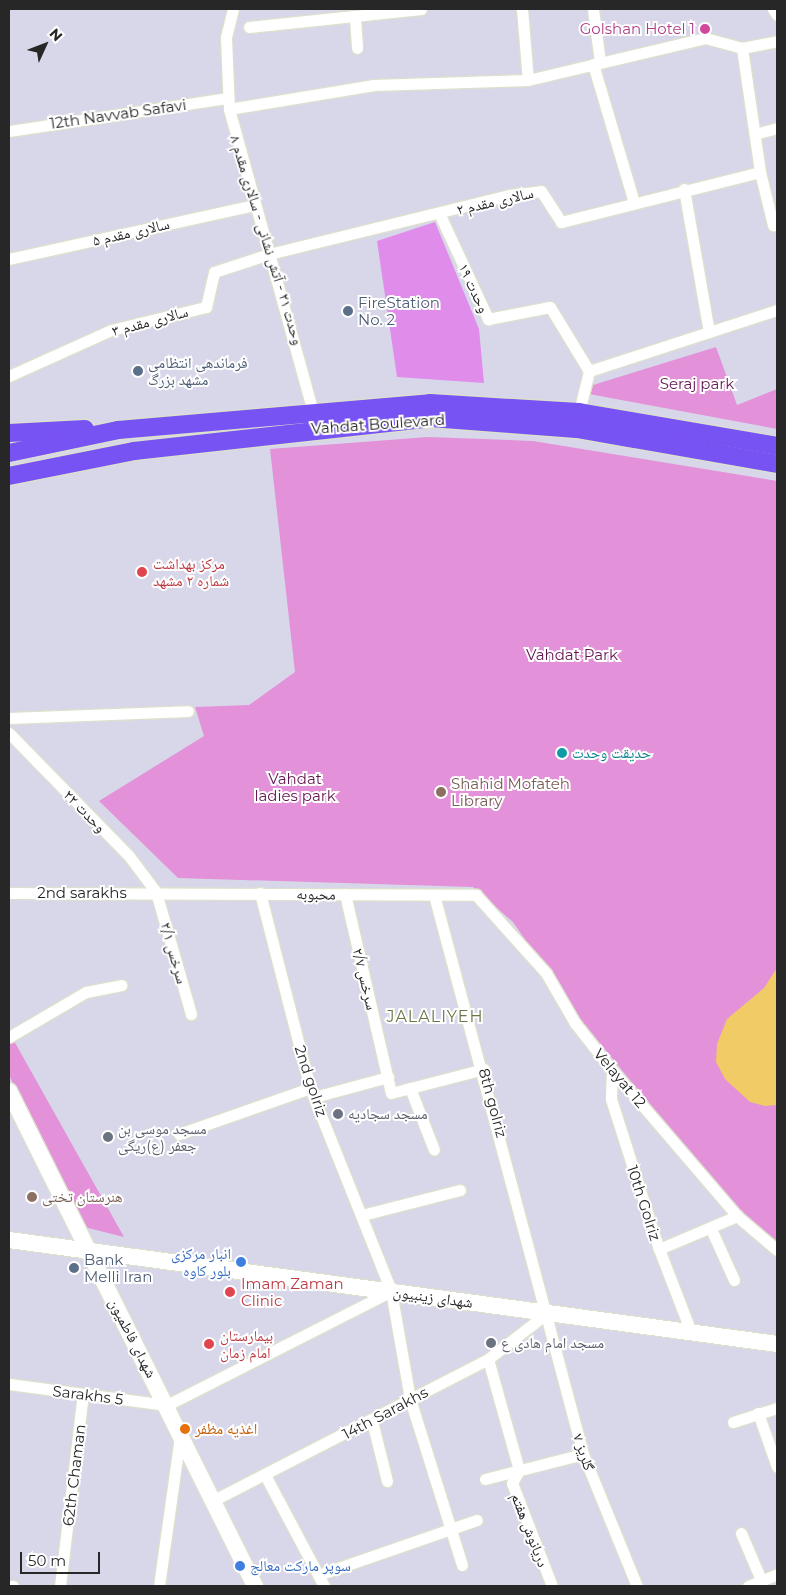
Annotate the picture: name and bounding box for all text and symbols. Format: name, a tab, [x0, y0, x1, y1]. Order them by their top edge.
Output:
north arrow	[20, 20, 70, 70]
place label: Golshan Hotel 1	[580, 20, 695, 38]
marker: Golshan Hotel 1	[699, 23, 711, 35]
text: N	[46, 24, 66, 45]
street label: 12th Navvab Safavi	[49, 96, 187, 132]
street label: وحدت ۲۱ - آتش نشانی - سالاری مقدم ۸	[226, 133, 308, 347]
street label: سالاری مقدم ۲	[455, 183, 535, 219]
street label: سالاری مقدم ۵	[91, 214, 171, 250]
street label: وحدت ۱۹	[455, 260, 493, 316]
place label: FireStation No. 2	[358, 293, 440, 328]
street label: سالاری مقدم ۳	[110, 302, 190, 340]
marker: FireStation No. 2	[342, 305, 354, 317]
place label: فرماندهی انتظامی مشهد بزرگ	[148, 353, 248, 388]
marker: فرماندهی انتظامی مشهد بزرگ	[132, 365, 144, 377]
park label: Seraj park	[660, 375, 734, 393]
street label: Vahdat Boulevard	[310, 410, 446, 438]
place label: مرکز بهداشت شماره ۲ مشهد	[153, 554, 229, 589]
marker: مرکز بهداشت شماره ۲ مشهد	[135, 565, 149, 579]
park label: Vahdat Park	[526, 646, 618, 664]
place label: حدیقت وحدت	[572, 744, 651, 762]
marker: حدیقت وحدت	[556, 747, 568, 759]
park label: Vahdat ladies park	[254, 769, 336, 804]
place label: Shahid Mofateh Library	[451, 774, 570, 809]
street label: وحدت ۲۲	[60, 786, 110, 836]
marker: Shahid Mofateh Library	[435, 786, 447, 798]
street label: 2nd sarakhs	[37, 884, 127, 902]
street label: محبوبه	[296, 885, 336, 903]
street label: سرخس ۲/۱	[157, 920, 191, 986]
street label: سرخس ۲/۷	[349, 946, 381, 1012]
district label: JALALIYEH	[385, 1007, 485, 1027]
street label: 2nd golriz	[291, 1043, 331, 1119]
street label: Velayat 12	[590, 1045, 650, 1111]
street label: 8th golriz	[475, 1066, 511, 1140]
place label: مسجد سجادیه	[348, 1105, 428, 1123]
marker: مسجد سجادیه	[332, 1108, 344, 1120]
place label: مسجد موسی بن جعفر (ع)ریگی	[118, 1119, 207, 1154]
marker: مسجد موسی بن جعفر (ع)ریگی	[102, 1131, 114, 1143]
street label: 10th Golriz	[623, 1163, 665, 1243]
place label: هنرستان تختی	[42, 1188, 123, 1206]
marker: هنرستان تختی	[26, 1191, 38, 1203]
place label: انبار مرکزی بلور کاوه	[171, 1244, 231, 1279]
place label: Bank Melli Iran	[84, 1250, 152, 1285]
marker: انبار مرکزی بلور کاوه	[235, 1256, 247, 1268]
marker: Bank Melli Iran	[68, 1262, 80, 1274]
place label: Imam Zaman Clinic	[241, 1274, 344, 1309]
street label: شهدای زینبیون	[392, 1282, 474, 1312]
marker: Imam Zaman Clinic	[223, 1285, 237, 1299]
street label: شهدای فاطمیون	[105, 1295, 161, 1381]
place label: بیمارستان امام زمان	[220, 1326, 273, 1361]
place label: مسجد امام هادی ع	[501, 1334, 604, 1352]
marker: بیمارستان امام زمان	[202, 1337, 216, 1351]
marker: مسجد امام هادی ع	[485, 1337, 497, 1349]
street label: Sarakhs 5	[52, 1382, 124, 1408]
street label: 14th Sarakhs	[339, 1383, 431, 1443]
place label: اغذیه مظفر	[195, 1420, 257, 1438]
street label: 62th Chaman	[59, 1423, 89, 1527]
marker: اغذیه مظفر	[179, 1423, 191, 1435]
street label: گلریز ۷	[570, 1431, 598, 1473]
street label: دریانوش هفتم	[508, 1490, 552, 1570]
scale bar	[22, 1542, 102, 1574]
text: 50 m	[28, 1551, 66, 1570]
place label: سوپر مارکت معالج	[250, 1557, 351, 1575]
marker: سوپر مارکت معالج	[234, 1560, 246, 1572]

